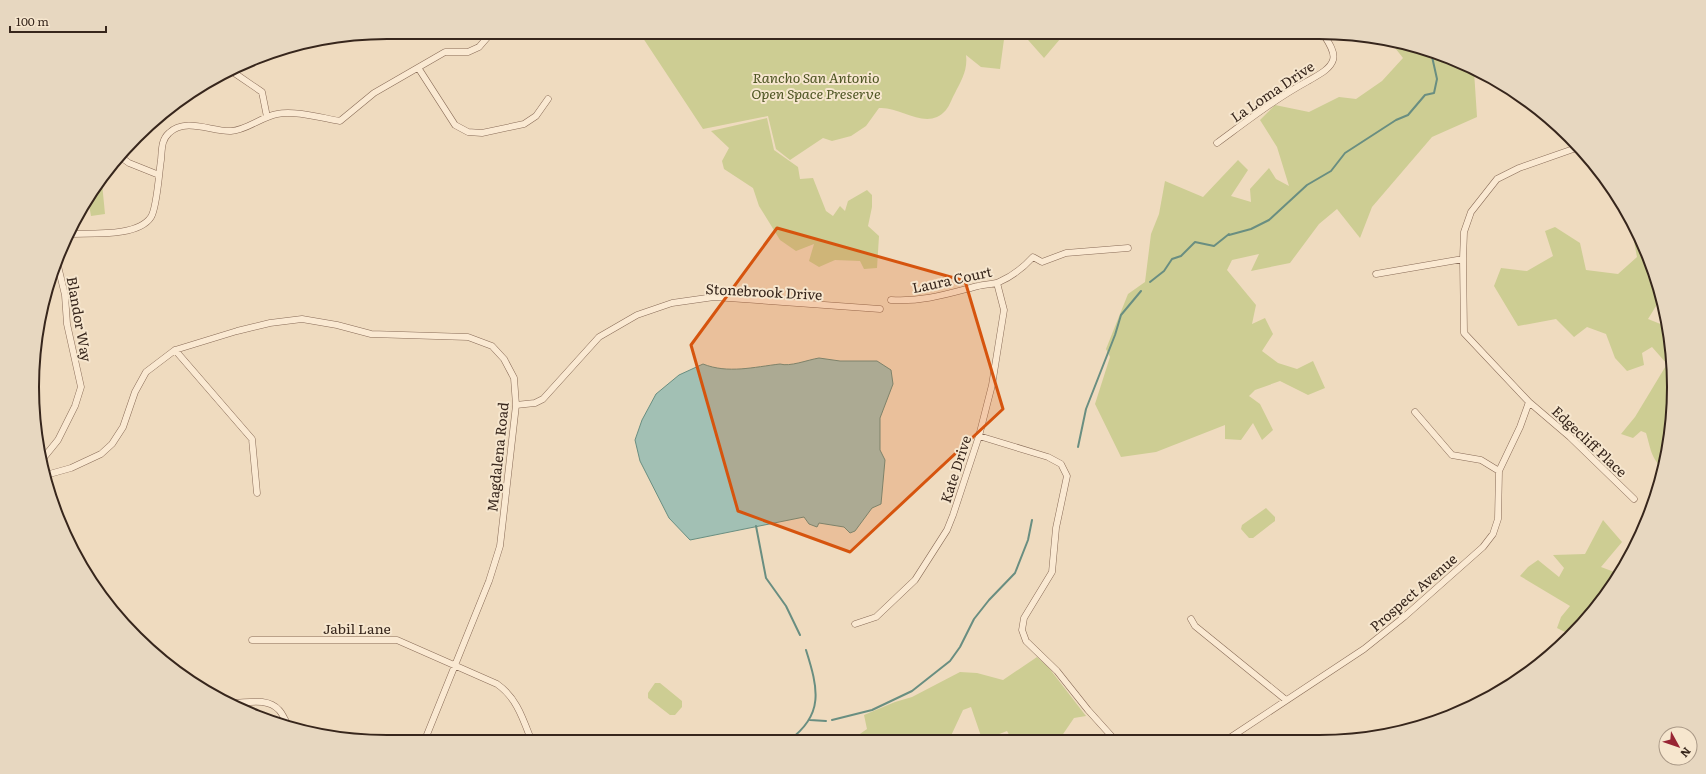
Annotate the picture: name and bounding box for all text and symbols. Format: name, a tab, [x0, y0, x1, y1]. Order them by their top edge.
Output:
scale bar	[10, 8, 106, 34]
text: 100 m	[16, 12, 49, 30]
street label: La Loma Drive	[1226, 56, 1318, 126]
park label: Rancho San Antonio Open Space Preserve	[751, 67, 881, 103]
street label: Laura Court	[910, 261, 994, 297]
street label: Blandor Way	[63, 275, 98, 364]
street label: Stonebrook Drive	[705, 278, 823, 304]
street label: Magdalena Road	[481, 401, 513, 513]
street label: Edgecliff Place	[1548, 401, 1632, 481]
street label: Kate Drive	[935, 433, 975, 505]
street label: Prospect Avenue	[1365, 548, 1461, 636]
street label: Jabil Lane	[323, 618, 391, 638]
north arrow	[1658, 726, 1698, 766]
text: N	[1677, 744, 1696, 762]

